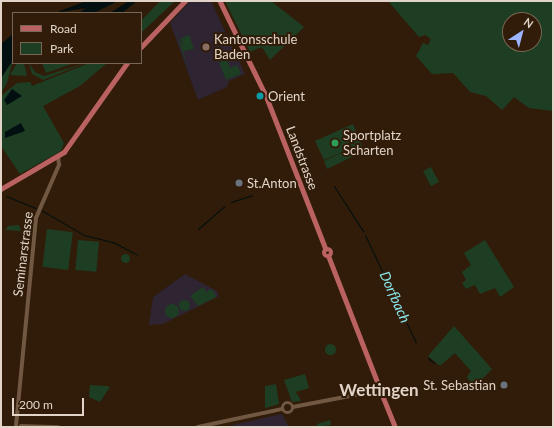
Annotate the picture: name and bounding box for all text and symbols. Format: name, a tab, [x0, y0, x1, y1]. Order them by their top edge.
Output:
legend	[12, 12, 142, 64]
north arrow	[502, 12, 542, 52]
text: N	[522, 15, 536, 30]
text: Road	[50, 21, 77, 36]
place label: Kantonsschule Baden	[214, 32, 297, 63]
text: Park	[50, 41, 73, 56]
marker: Kantonsschule Baden	[201, 42, 211, 52]
place label: Orient	[268, 88, 305, 104]
marker: Orient	[255, 91, 265, 101]
street label: Landstrasse	[283, 124, 321, 192]
place label: Sportplatz Scharten	[343, 128, 401, 159]
marker: Sportplatz Scharten	[330, 138, 340, 148]
place label: St.Anton	[247, 175, 297, 191]
marker: St.Anton	[234, 178, 244, 188]
street label: Seminarstrasse	[10, 211, 36, 297]
water label: Dorfbach	[376, 269, 414, 325]
place label: St. Sebastian	[423, 377, 496, 393]
district label: Wettingen	[339, 380, 419, 400]
marker: St. Sebastian	[499, 380, 509, 390]
scale bar	[14, 390, 86, 416]
text: 200 m	[19, 397, 53, 412]

